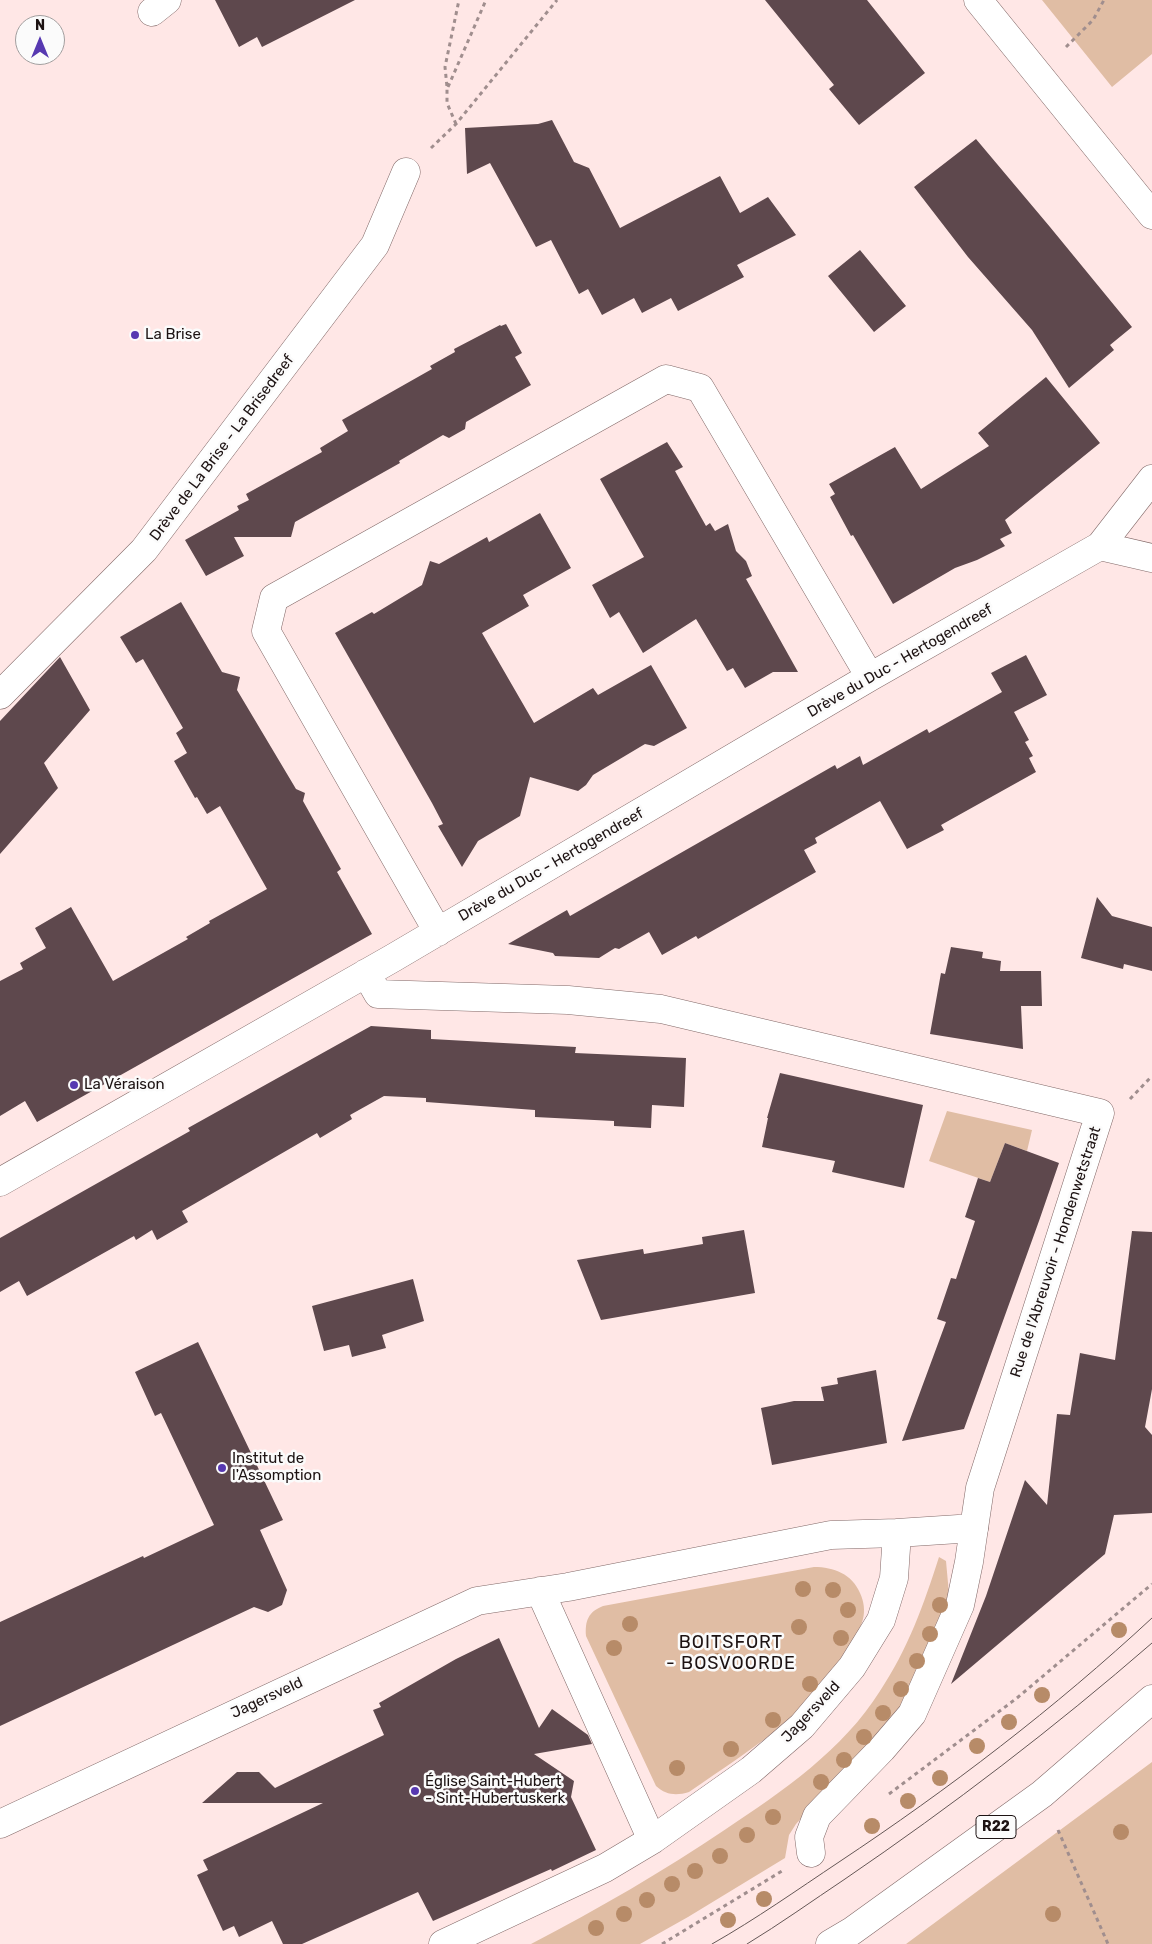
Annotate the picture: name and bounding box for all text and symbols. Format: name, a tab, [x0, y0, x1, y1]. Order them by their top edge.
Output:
north arrow	[15, 15, 65, 65]
text: N	[35, 17, 45, 34]
place label: La Brise	[145, 326, 201, 344]
marker: La Brise	[129, 329, 141, 341]
street label: Drève de La Brise - La Brisedreef	[146, 351, 298, 545]
street label: Drève du Duc - Hertogendreef	[804, 601, 996, 721]
street label: Drève du Duc - Hertogendreef	[455, 805, 647, 925]
place label: La Véraison	[84, 1076, 165, 1094]
marker: La Véraison	[68, 1079, 80, 1091]
street label: Rue de l'Abreuvoir - Hondenwetstraat	[1007, 1124, 1105, 1380]
place label: Institut de l'Assomption	[232, 1450, 321, 1485]
marker: Institut de l'Assomption	[216, 1462, 228, 1474]
district label: BOITSFORT - BOSVOORDE	[665, 1632, 797, 1675]
street label: Jagersveld	[228, 1674, 306, 1722]
street label: Jagersveld	[778, 1678, 844, 1746]
place label: Église Saint-Hubert - Sint-Hubertuskerk	[425, 1773, 565, 1808]
marker: Église Saint-Hubert - Sint-Hubertuskerk	[409, 1785, 421, 1797]
road number: R22	[976, 1815, 1016, 1838]

